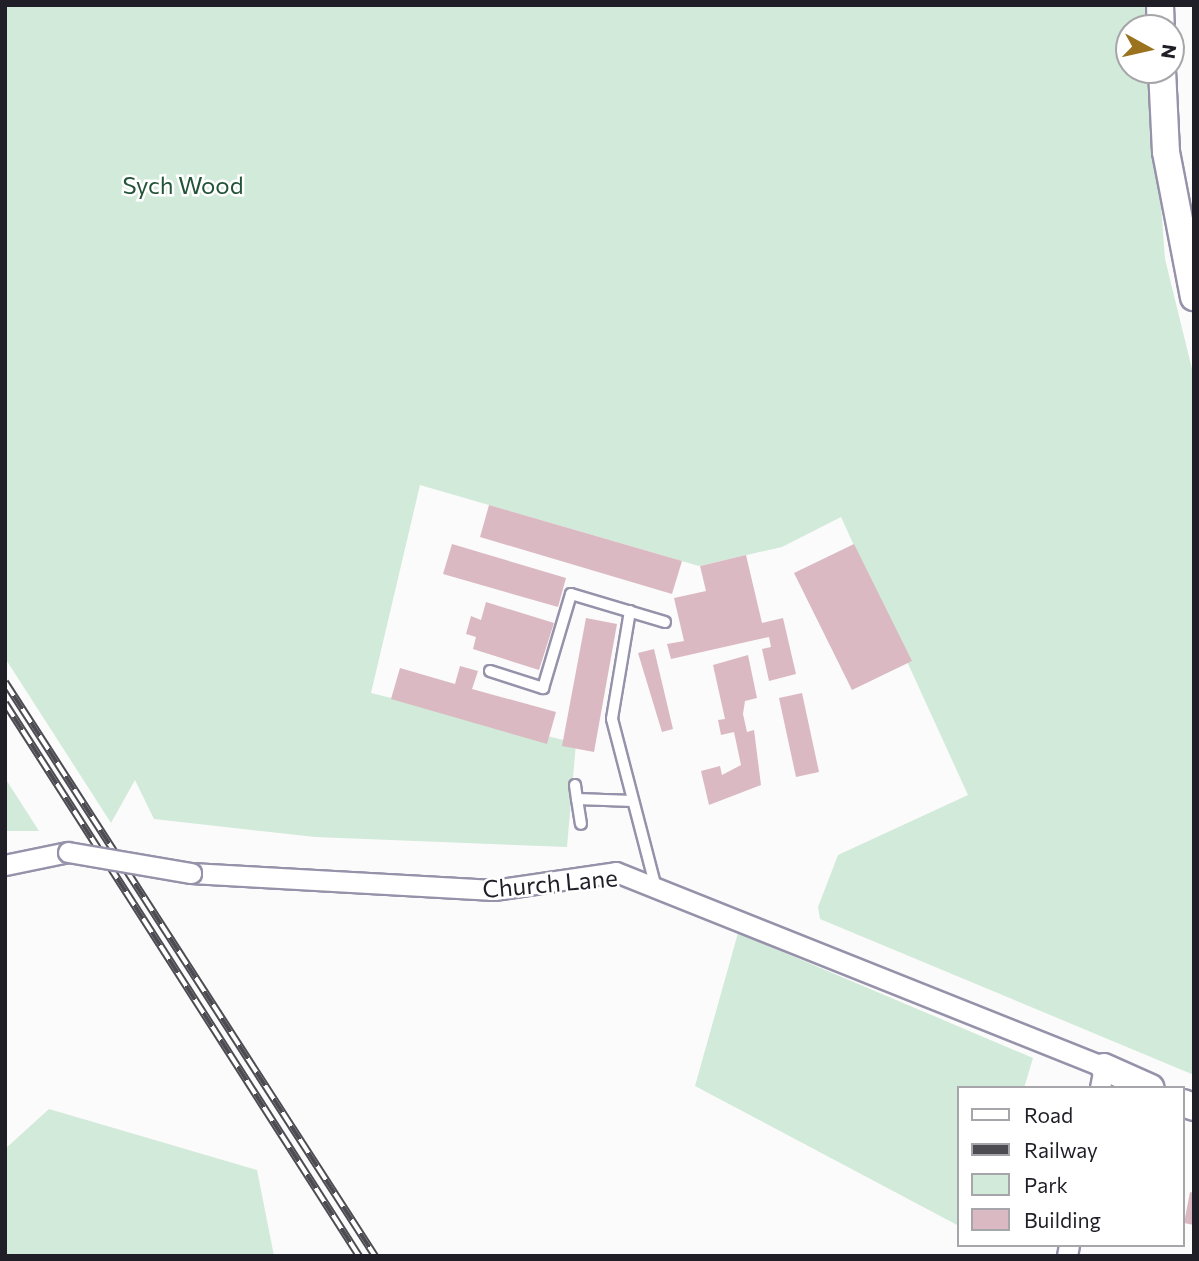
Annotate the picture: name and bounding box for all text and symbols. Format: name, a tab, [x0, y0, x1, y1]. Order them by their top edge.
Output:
north arrow	[1115, 14, 1185, 84]
text: N	[1157, 43, 1182, 60]
park label: Sych Wood	[122, 171, 244, 199]
street label: Church Lane	[481, 863, 619, 903]
legend	[958, 1086, 1185, 1247]
text: Road	[1024, 1102, 1073, 1127]
text: Railway	[1024, 1137, 1098, 1162]
text: Park	[1024, 1172, 1068, 1197]
text: Building	[1024, 1207, 1101, 1232]

